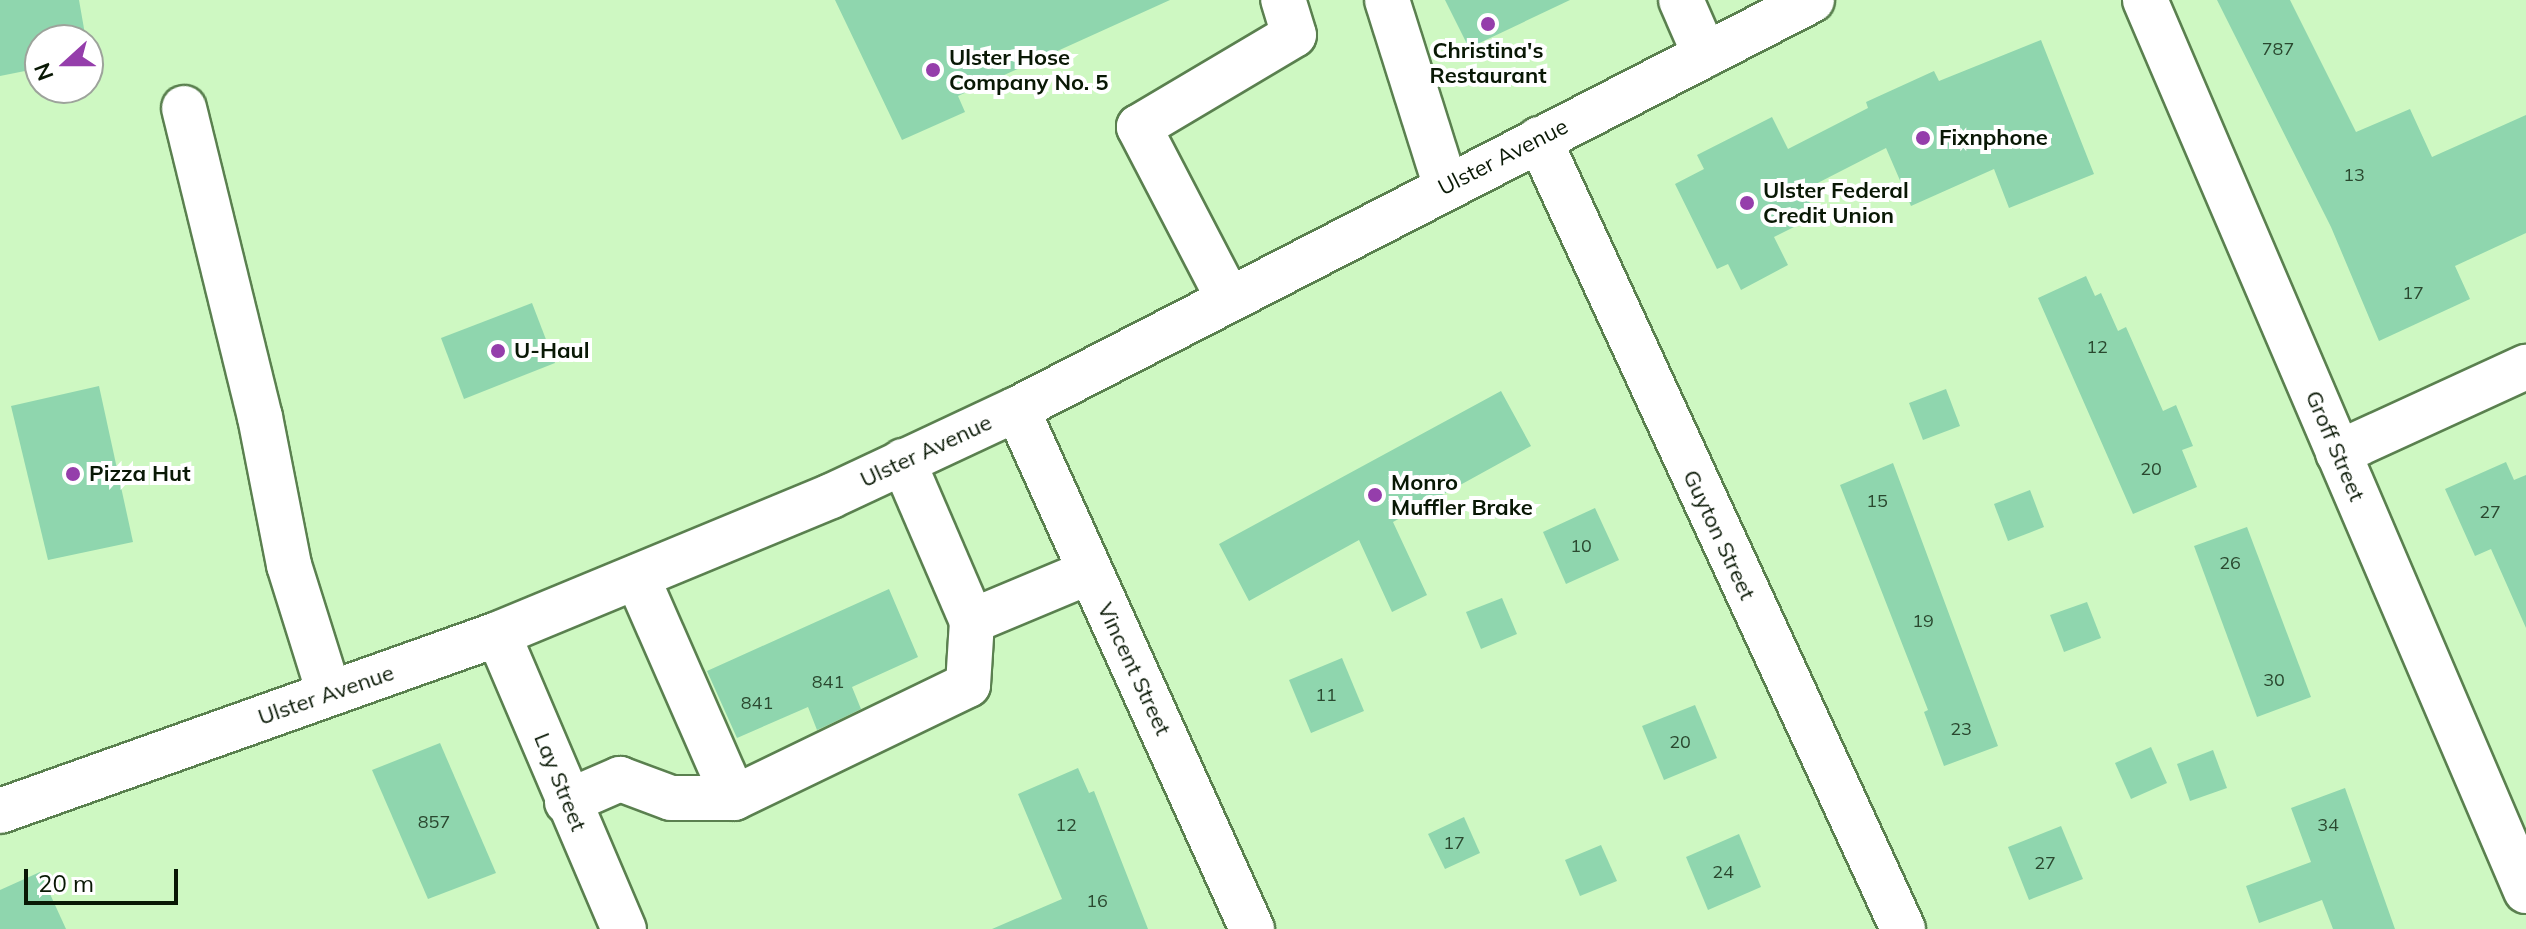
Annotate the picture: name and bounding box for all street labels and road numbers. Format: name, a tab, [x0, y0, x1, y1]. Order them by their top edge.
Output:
street label: Ulster Avenue	[1434, 113, 1572, 201]
street label: Groff Street	[2300, 387, 2370, 505]
street label: Ulster Avenue	[856, 409, 996, 493]
street label: Guyton Street	[1677, 466, 1761, 604]
street label: Vincent Street	[1092, 598, 1176, 740]
street label: Ulster Avenue	[255, 659, 397, 731]
street label: Lay Street	[528, 729, 592, 835]

